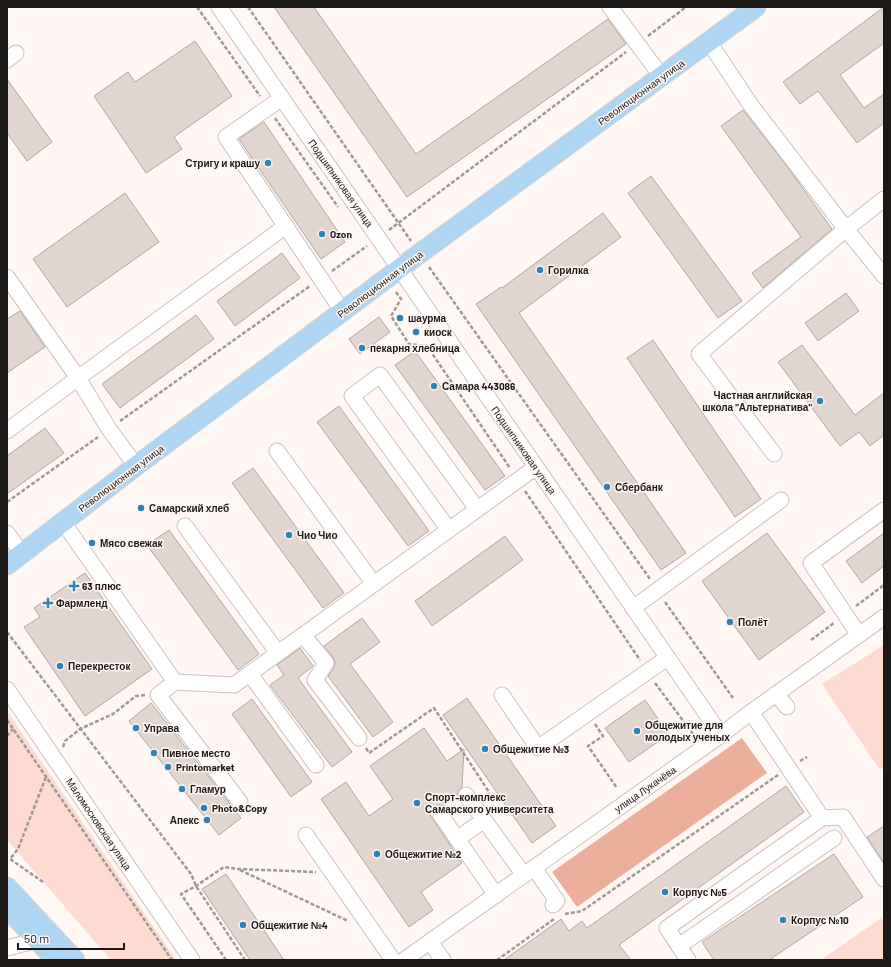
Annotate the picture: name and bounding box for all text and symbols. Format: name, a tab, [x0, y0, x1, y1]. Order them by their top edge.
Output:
street label: Революционная улица	[595, 56, 687, 127]
street label: Подшипниковая улица	[306, 137, 376, 229]
place label: Стригу и крашу	[185, 157, 260, 169]
marker: Стригу и крашу	[263, 158, 273, 168]
place label: Ozon	[330, 228, 352, 240]
marker: Ozon	[317, 229, 327, 239]
street label: Революционная улица	[335, 248, 426, 320]
place label: Горилка	[548, 264, 589, 276]
marker: Горилка	[535, 265, 545, 275]
place label: шаурма	[408, 312, 447, 324]
marker: шаурма	[395, 313, 405, 323]
place label: киоск	[424, 326, 453, 338]
marker: киоск	[411, 327, 421, 337]
place label: пекарня хлебница	[370, 342, 460, 354]
marker: пекарня хлебница	[357, 343, 367, 353]
place label: Самара 443086	[442, 380, 516, 392]
marker: Самара 443086	[429, 381, 439, 391]
place label: Частная английская школа "Альтернатива"	[702, 389, 812, 413]
marker: Частная английская школа "Альтернатива"	[815, 396, 825, 406]
street label: Подшипниковая улица	[489, 404, 559, 496]
street label: Революционная улица	[76, 442, 167, 514]
place label: Сбербанк	[615, 481, 664, 493]
marker: Сбербанк	[602, 482, 612, 492]
place label: Самарский хлеб	[149, 502, 229, 514]
marker: Самарский хлеб	[136, 503, 146, 513]
place label: Чио Чио	[297, 529, 338, 541]
marker: Чио Чио	[284, 530, 294, 540]
place label: Мясо свежак	[100, 537, 164, 549]
marker: Мясо свежак	[87, 538, 97, 548]
place label: 63 плюс	[82, 580, 122, 592]
marker: 63 плюс	[69, 581, 79, 591]
place label: Фармленд	[56, 597, 108, 609]
marker: Фармленд	[43, 598, 53, 608]
place label: Полёт	[738, 616, 768, 628]
marker: Полёт	[725, 617, 735, 627]
place label: Перекресток	[68, 660, 131, 672]
marker: Перекресток	[55, 661, 65, 671]
place label: Общежитие для молодых ученых	[645, 719, 730, 743]
place label: Управа	[144, 722, 180, 734]
marker: Управа	[131, 723, 141, 733]
marker: Общежитие для молодых ученых	[632, 726, 642, 736]
place label: Общежитие №3	[493, 743, 569, 755]
marker: Общежитие №3	[480, 744, 490, 754]
place label: Пивное место	[162, 747, 230, 759]
marker: Пивное место	[149, 748, 159, 758]
place label: Printomarket	[176, 761, 235, 773]
marker: Printomarket	[163, 762, 173, 772]
street label: улица Лукачёва	[612, 763, 679, 815]
street label: Маломосковская улица	[64, 776, 134, 873]
place label: Гламур	[190, 783, 226, 795]
marker: Гламур	[177, 784, 187, 794]
place label: Спорт-комплекс Самарского университета	[425, 791, 554, 815]
marker: Спорт-комплекс Самарского университета	[412, 798, 422, 808]
place label: Photo&Copy	[212, 802, 267, 814]
marker: Photo&Copy	[199, 803, 209, 813]
place label: Апекс	[170, 814, 199, 826]
marker: Апекс	[202, 815, 212, 825]
place label: Общежитие №2	[385, 848, 462, 860]
marker: Общежитие №2	[372, 849, 382, 859]
place label: Корпус №5	[673, 886, 727, 898]
marker: Корпус №5	[660, 887, 670, 897]
place label: Корпус №10	[791, 914, 849, 926]
marker: Корпус №10	[778, 915, 788, 925]
place label: Общежитие №4	[251, 919, 328, 931]
marker: Общежитие №4	[238, 920, 248, 930]
scale bar	[18, 925, 124, 951]
text: 50 m	[24, 931, 49, 945]

